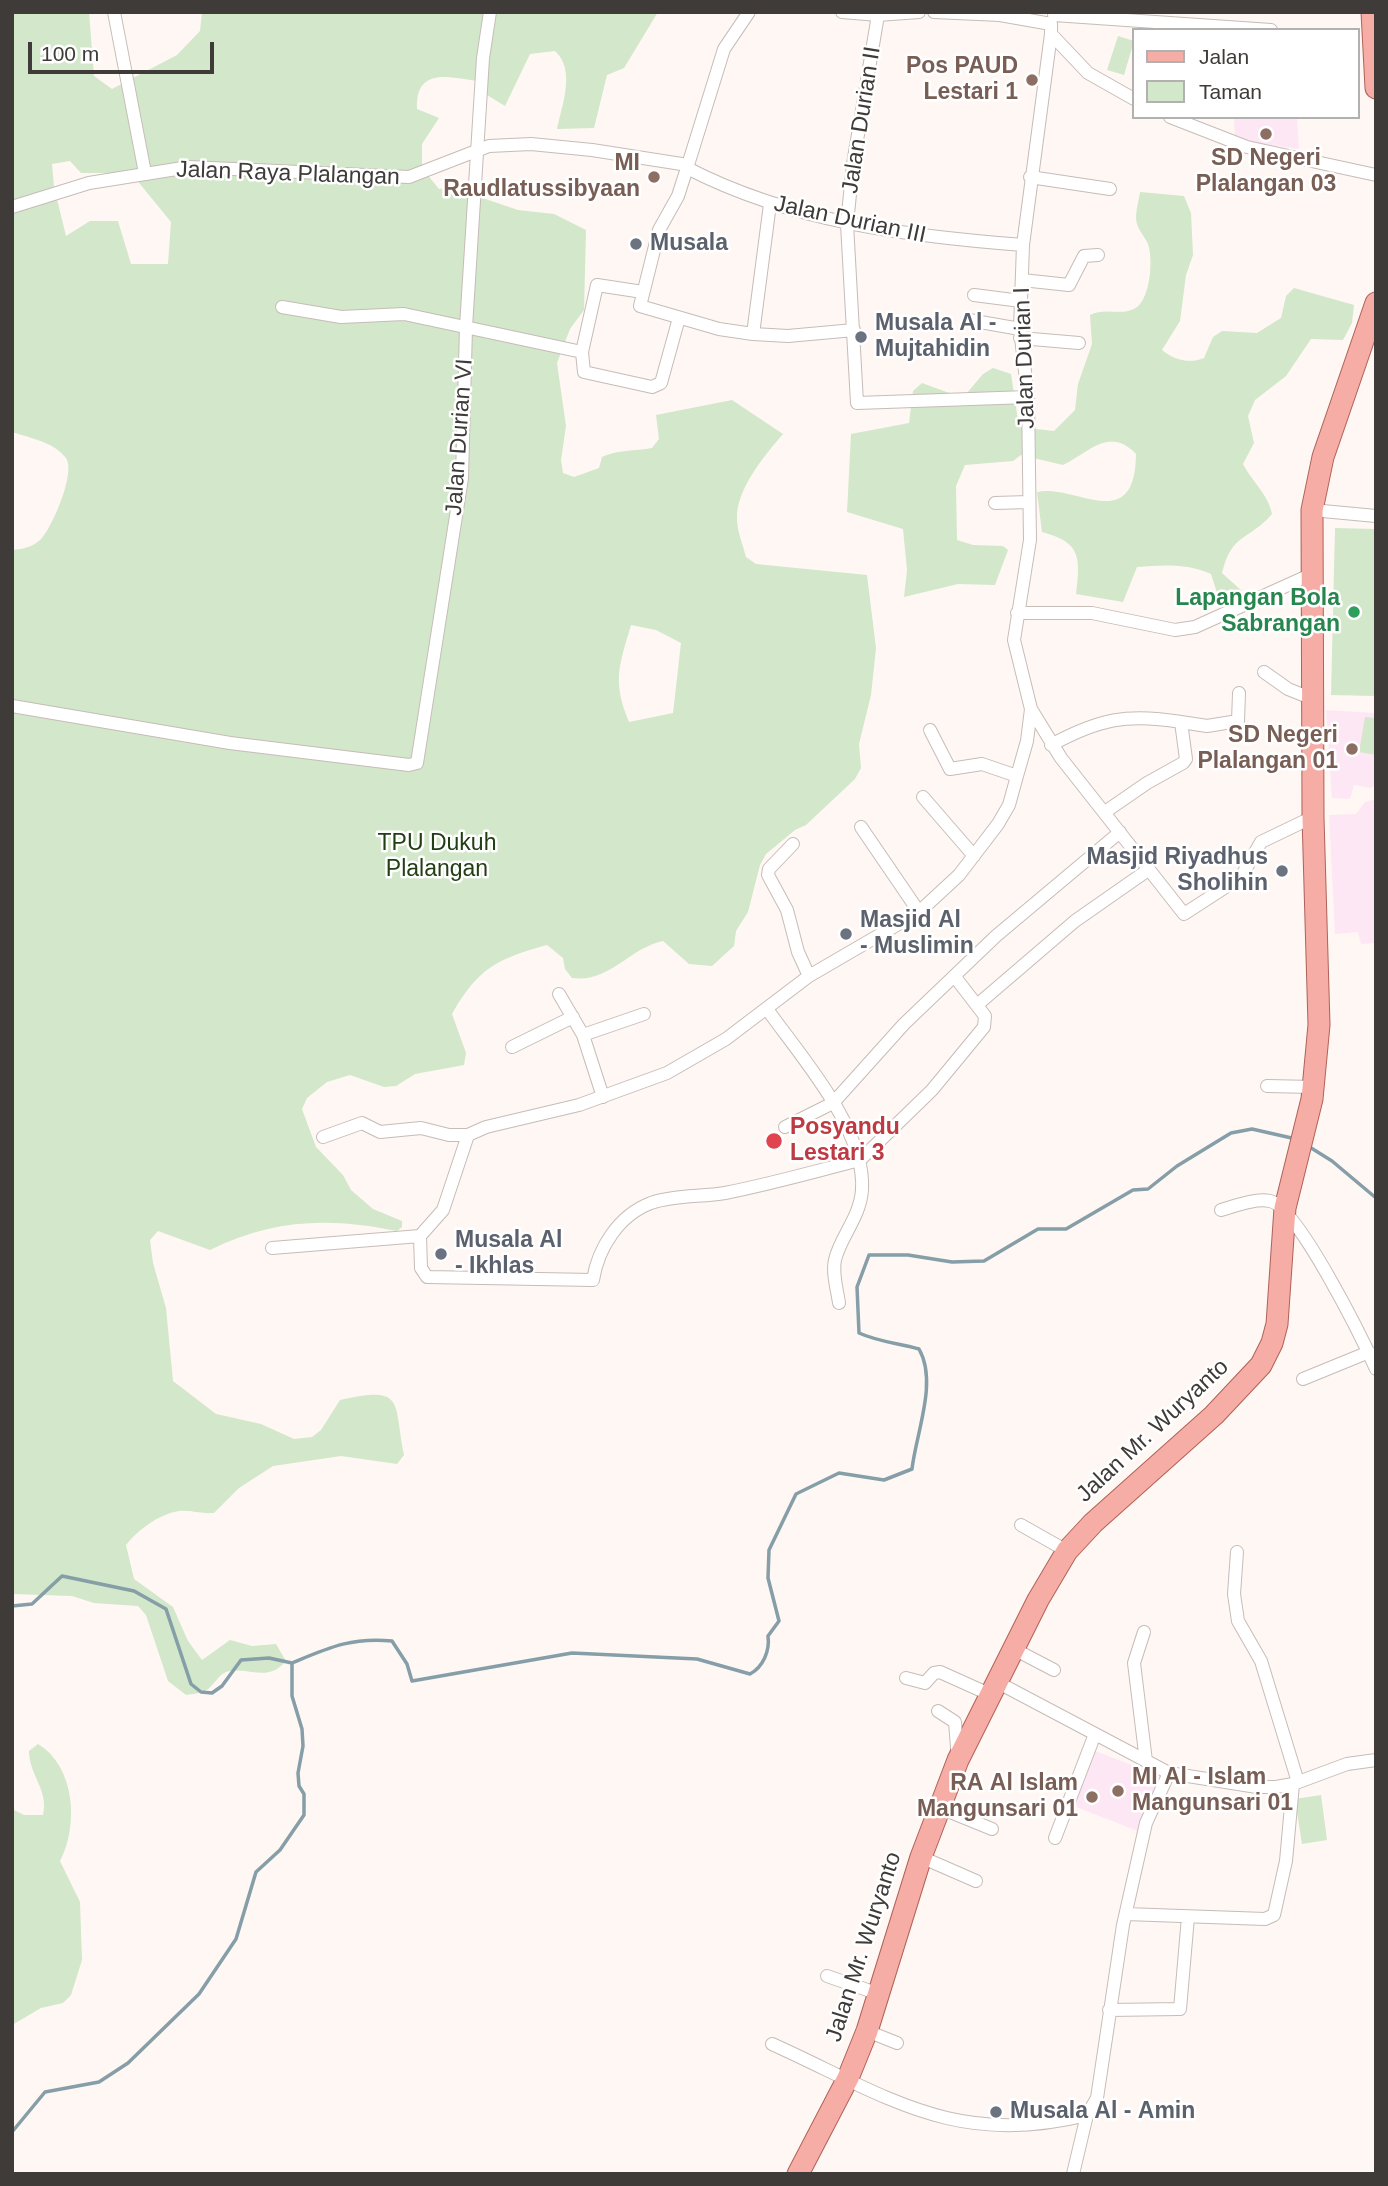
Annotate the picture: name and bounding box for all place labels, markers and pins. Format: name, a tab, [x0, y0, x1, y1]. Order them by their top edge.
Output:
place label: Pos PAUD Lestari 1	[906, 53, 1018, 107]
marker: Pos PAUD Lestari 1	[1024, 72, 1040, 88]
marker: SD Negeri Plalangan 03	[1258, 126, 1274, 142]
place label: SD Negeri Plalangan 03	[1196, 145, 1336, 199]
place label: MI Raudlatussibyaan	[443, 150, 640, 204]
marker: MI Raudlatussibyaan	[646, 169, 662, 185]
place label: Musala	[650, 230, 728, 258]
marker: Musala	[628, 236, 644, 252]
place label: Musala Al - Mujtahidin	[875, 310, 996, 364]
marker: Musala Al - Mujtahidin	[853, 329, 869, 345]
place label: Lapangan Bola Sabrangan	[1175, 585, 1340, 639]
marker: Lapangan Bola Sabrangan	[1346, 604, 1362, 620]
place label: SD Negeri Plalangan 01	[1197, 722, 1338, 776]
marker: SD Negeri Plalangan 01	[1344, 741, 1360, 757]
place label: Masjid Riyadhus Sholihin	[1087, 844, 1268, 898]
marker: Masjid Riyadhus Sholihin	[1274, 863, 1290, 879]
place label: Masjid Al - Muslimin	[860, 907, 974, 961]
marker: Masjid Al - Muslimin	[838, 926, 854, 942]
place label: Posyandu Lestari 3	[790, 1114, 900, 1168]
marker: Posyandu Lestari 3	[764, 1131, 784, 1151]
place label: Musala Al - Ikhlas	[455, 1227, 562, 1281]
marker: Musala Al - Ikhlas	[433, 1246, 449, 1262]
place label: MI Al - Islam Mangunsari 01	[1132, 1764, 1293, 1818]
place label: RA Al Islam Mangunsari 01	[917, 1770, 1078, 1824]
marker: MI Al - Islam Mangunsari 01	[1110, 1783, 1126, 1799]
marker: RA Al Islam Mangunsari 01	[1084, 1789, 1100, 1805]
place label: Musala Al - Amin	[1010, 2098, 1195, 2126]
marker: Musala Al - Amin	[988, 2104, 1004, 2120]

